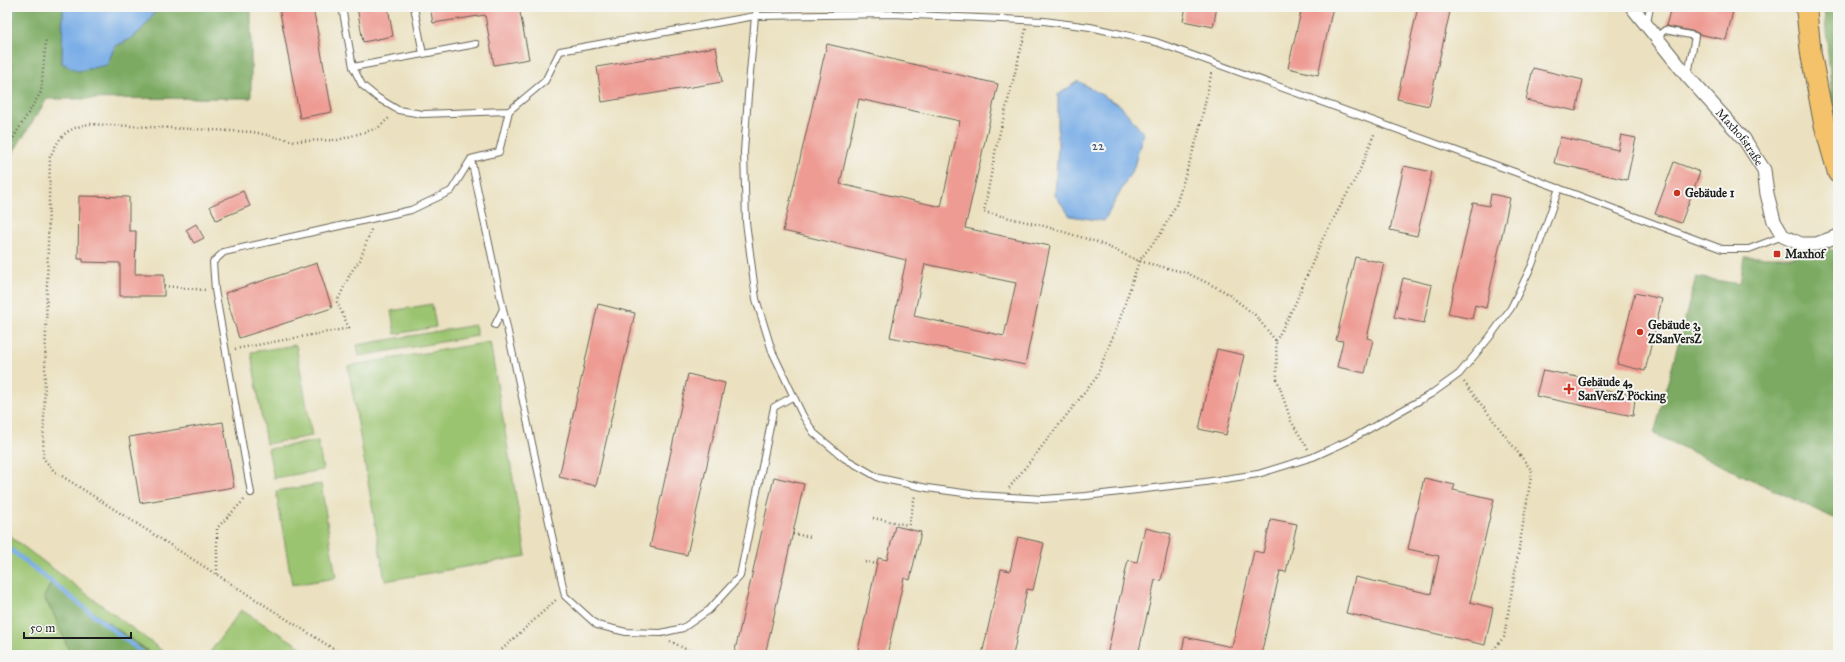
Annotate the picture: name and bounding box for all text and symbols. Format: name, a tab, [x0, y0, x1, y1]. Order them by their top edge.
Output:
street label: Maxhofstraße	[1713, 106, 1766, 168]
water label: 22	[1092, 138, 1105, 154]
place label: Gebäude 1	[1685, 186, 1735, 200]
marker: Gebäude 1	[1672, 188, 1682, 198]
place label: Maxhof	[1785, 247, 1826, 261]
marker: Maxhof	[1772, 249, 1782, 259]
place label: Gebäude 3, ZSanVersZ	[1648, 318, 1702, 346]
marker: Gebäude 3, ZSanVersZ	[1635, 327, 1645, 337]
place label: Gebäude 4, SanVersZ Pöcking	[1578, 375, 1666, 404]
marker: Gebäude 4, SanVersZ Pöcking	[1563, 383, 1575, 395]
scale bar	[24, 614, 131, 640]
text: 50 m	[30, 621, 55, 635]

